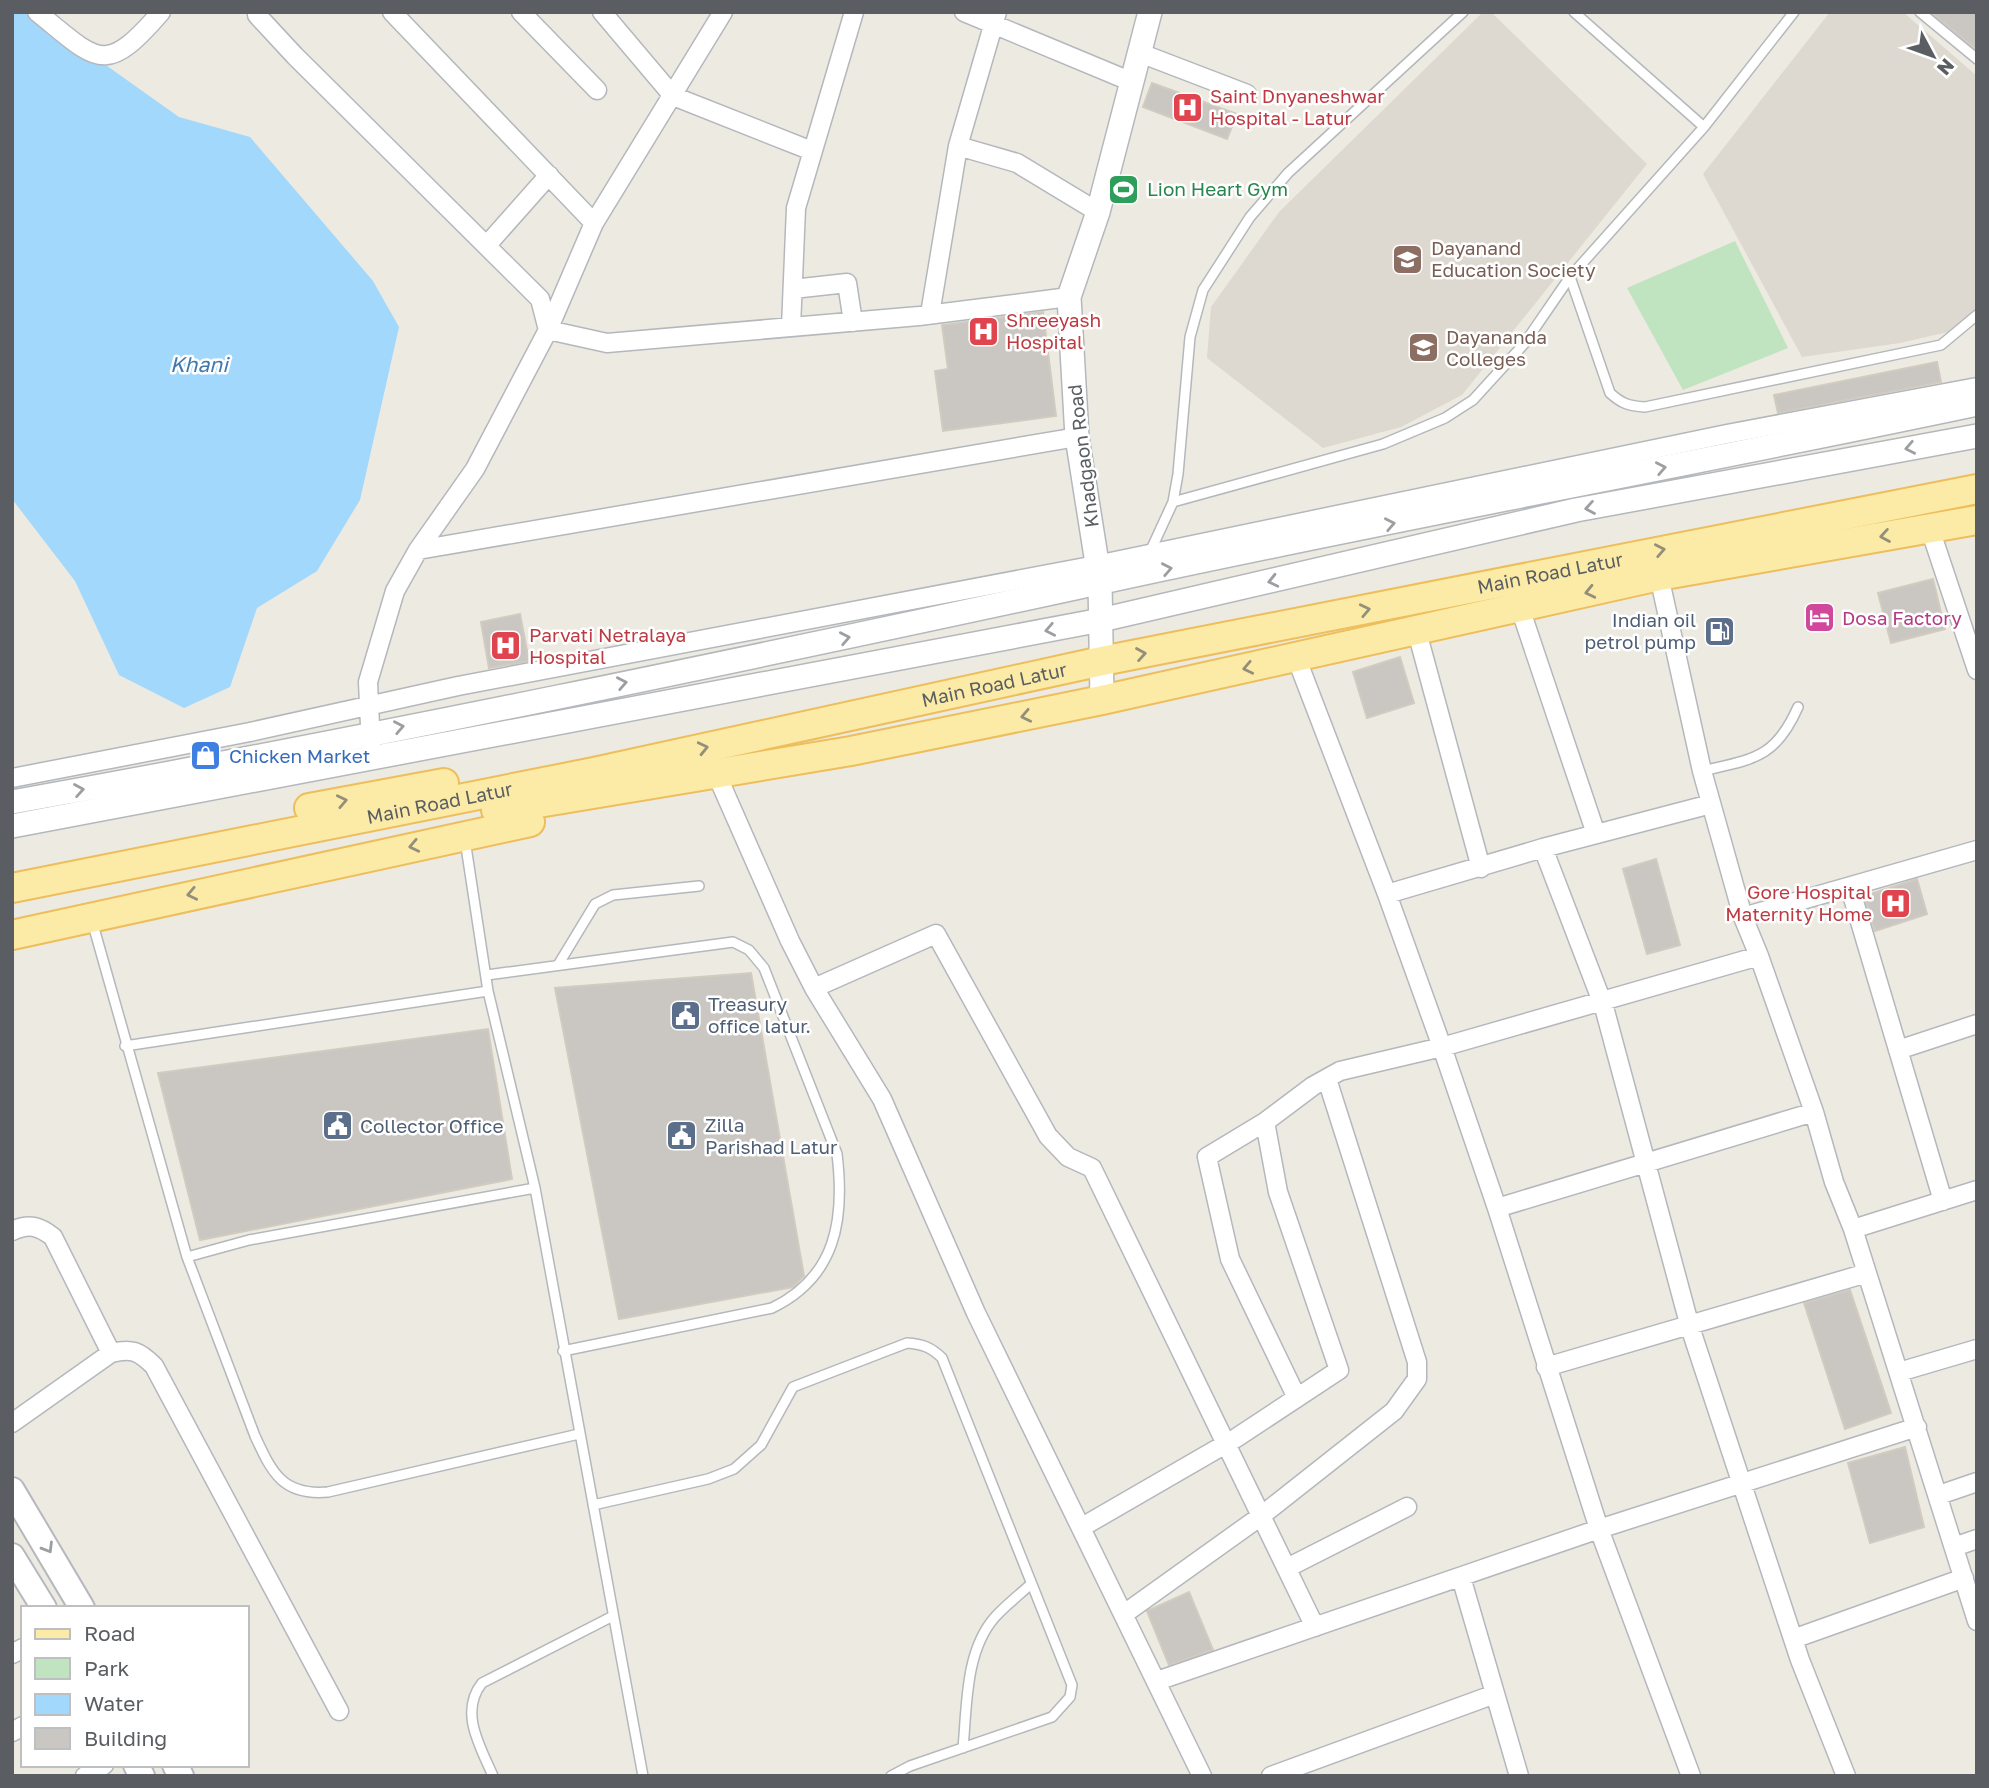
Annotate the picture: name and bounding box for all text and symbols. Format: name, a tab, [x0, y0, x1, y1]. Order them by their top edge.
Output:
north arrow	[1898, 21, 1968, 91]
text: N	[1933, 54, 1960, 80]
place label: Saint Dnyaneshwar Hospital - Latur	[1210, 84, 1385, 129]
hospital icon: Saint Dnyaneshwar Hospital - Latur	[1170, 90, 1204, 124]
sports icon: Lion Heart Gym	[1107, 172, 1141, 206]
place label: Lion Heart Gym	[1147, 177, 1288, 200]
place label: Dayanand Education Society	[1431, 236, 1596, 281]
school or university icon: Dayanand Education Society	[1391, 242, 1425, 276]
place label: Shreeyash Hospital	[1006, 308, 1101, 353]
hospital icon: Shreeyash Hospital	[966, 314, 1000, 348]
place label: Dayananda Colleges	[1446, 325, 1547, 370]
school or university icon: Dayananda Colleges	[1406, 331, 1440, 365]
water label: Khani	[170, 351, 230, 377]
street label: Khadgaon Road	[1062, 383, 1103, 529]
one-way arrow	[1904, 440, 1916, 455]
one-way arrow	[1655, 462, 1667, 477]
one-way arrow	[1584, 500, 1596, 515]
one-way arrow	[1384, 518, 1396, 533]
one-way arrow	[1880, 528, 1892, 543]
one-way arrow	[1654, 544, 1666, 559]
street label: Main Road Latur	[1475, 547, 1625, 598]
one-way arrow	[1161, 562, 1173, 577]
one-way arrow	[1267, 573, 1279, 588]
one-way arrow	[1584, 583, 1596, 598]
hotel icon: Dosa Factory	[1802, 601, 1836, 635]
one-way arrow	[1359, 603, 1371, 618]
place label: Dosa Factory	[1842, 606, 1962, 629]
place label: Indian oil petrol pump	[1585, 608, 1696, 653]
fuel station icon: Indian oil petrol pump	[1702, 614, 1736, 648]
one-way arrow	[1044, 622, 1056, 637]
place label: Parvati Netralaya Hospital	[529, 623, 686, 668]
hospital icon: Parvati Netralaya Hospital	[489, 629, 523, 663]
one-way arrow	[839, 632, 851, 647]
one-way arrow	[1135, 647, 1147, 662]
street label: Main Road Latur	[919, 657, 1069, 711]
one-way arrow	[1242, 659, 1254, 674]
one-way arrow	[616, 676, 628, 691]
one-way arrow	[1020, 707, 1032, 722]
one-way arrow	[393, 721, 405, 736]
shop icon: Chicken Market	[189, 739, 223, 773]
one-way arrow	[697, 741, 709, 756]
place label: Chicken Market	[229, 744, 370, 767]
street label: Main Road Latur	[365, 776, 515, 828]
one-way arrow	[74, 783, 85, 798]
one-way arrow	[336, 795, 348, 810]
one-way arrow	[409, 838, 421, 852]
place label: Gore Hospital Maternity Home	[1725, 880, 1872, 925]
one-way arrow	[186, 885, 198, 900]
hospital icon: Gore Hospital Maternity Home	[1878, 886, 1912, 920]
place label: Treasury office latur.	[708, 992, 811, 1037]
public building icon: Treasury office latur.	[668, 998, 702, 1032]
public building icon: Collector Office	[320, 1109, 354, 1143]
place label: Zilla Parishad Latur	[705, 1113, 838, 1158]
place label: Collector Office	[360, 1114, 503, 1137]
public building icon: Zilla Parishad Latur	[665, 1119, 699, 1153]
one-way arrow	[39, 1541, 52, 1554]
legend	[21, 1606, 248, 1767]
text: Road	[84, 1620, 135, 1646]
text: Park	[84, 1655, 130, 1681]
text: Water	[84, 1690, 144, 1716]
text: Building	[84, 1725, 167, 1751]

